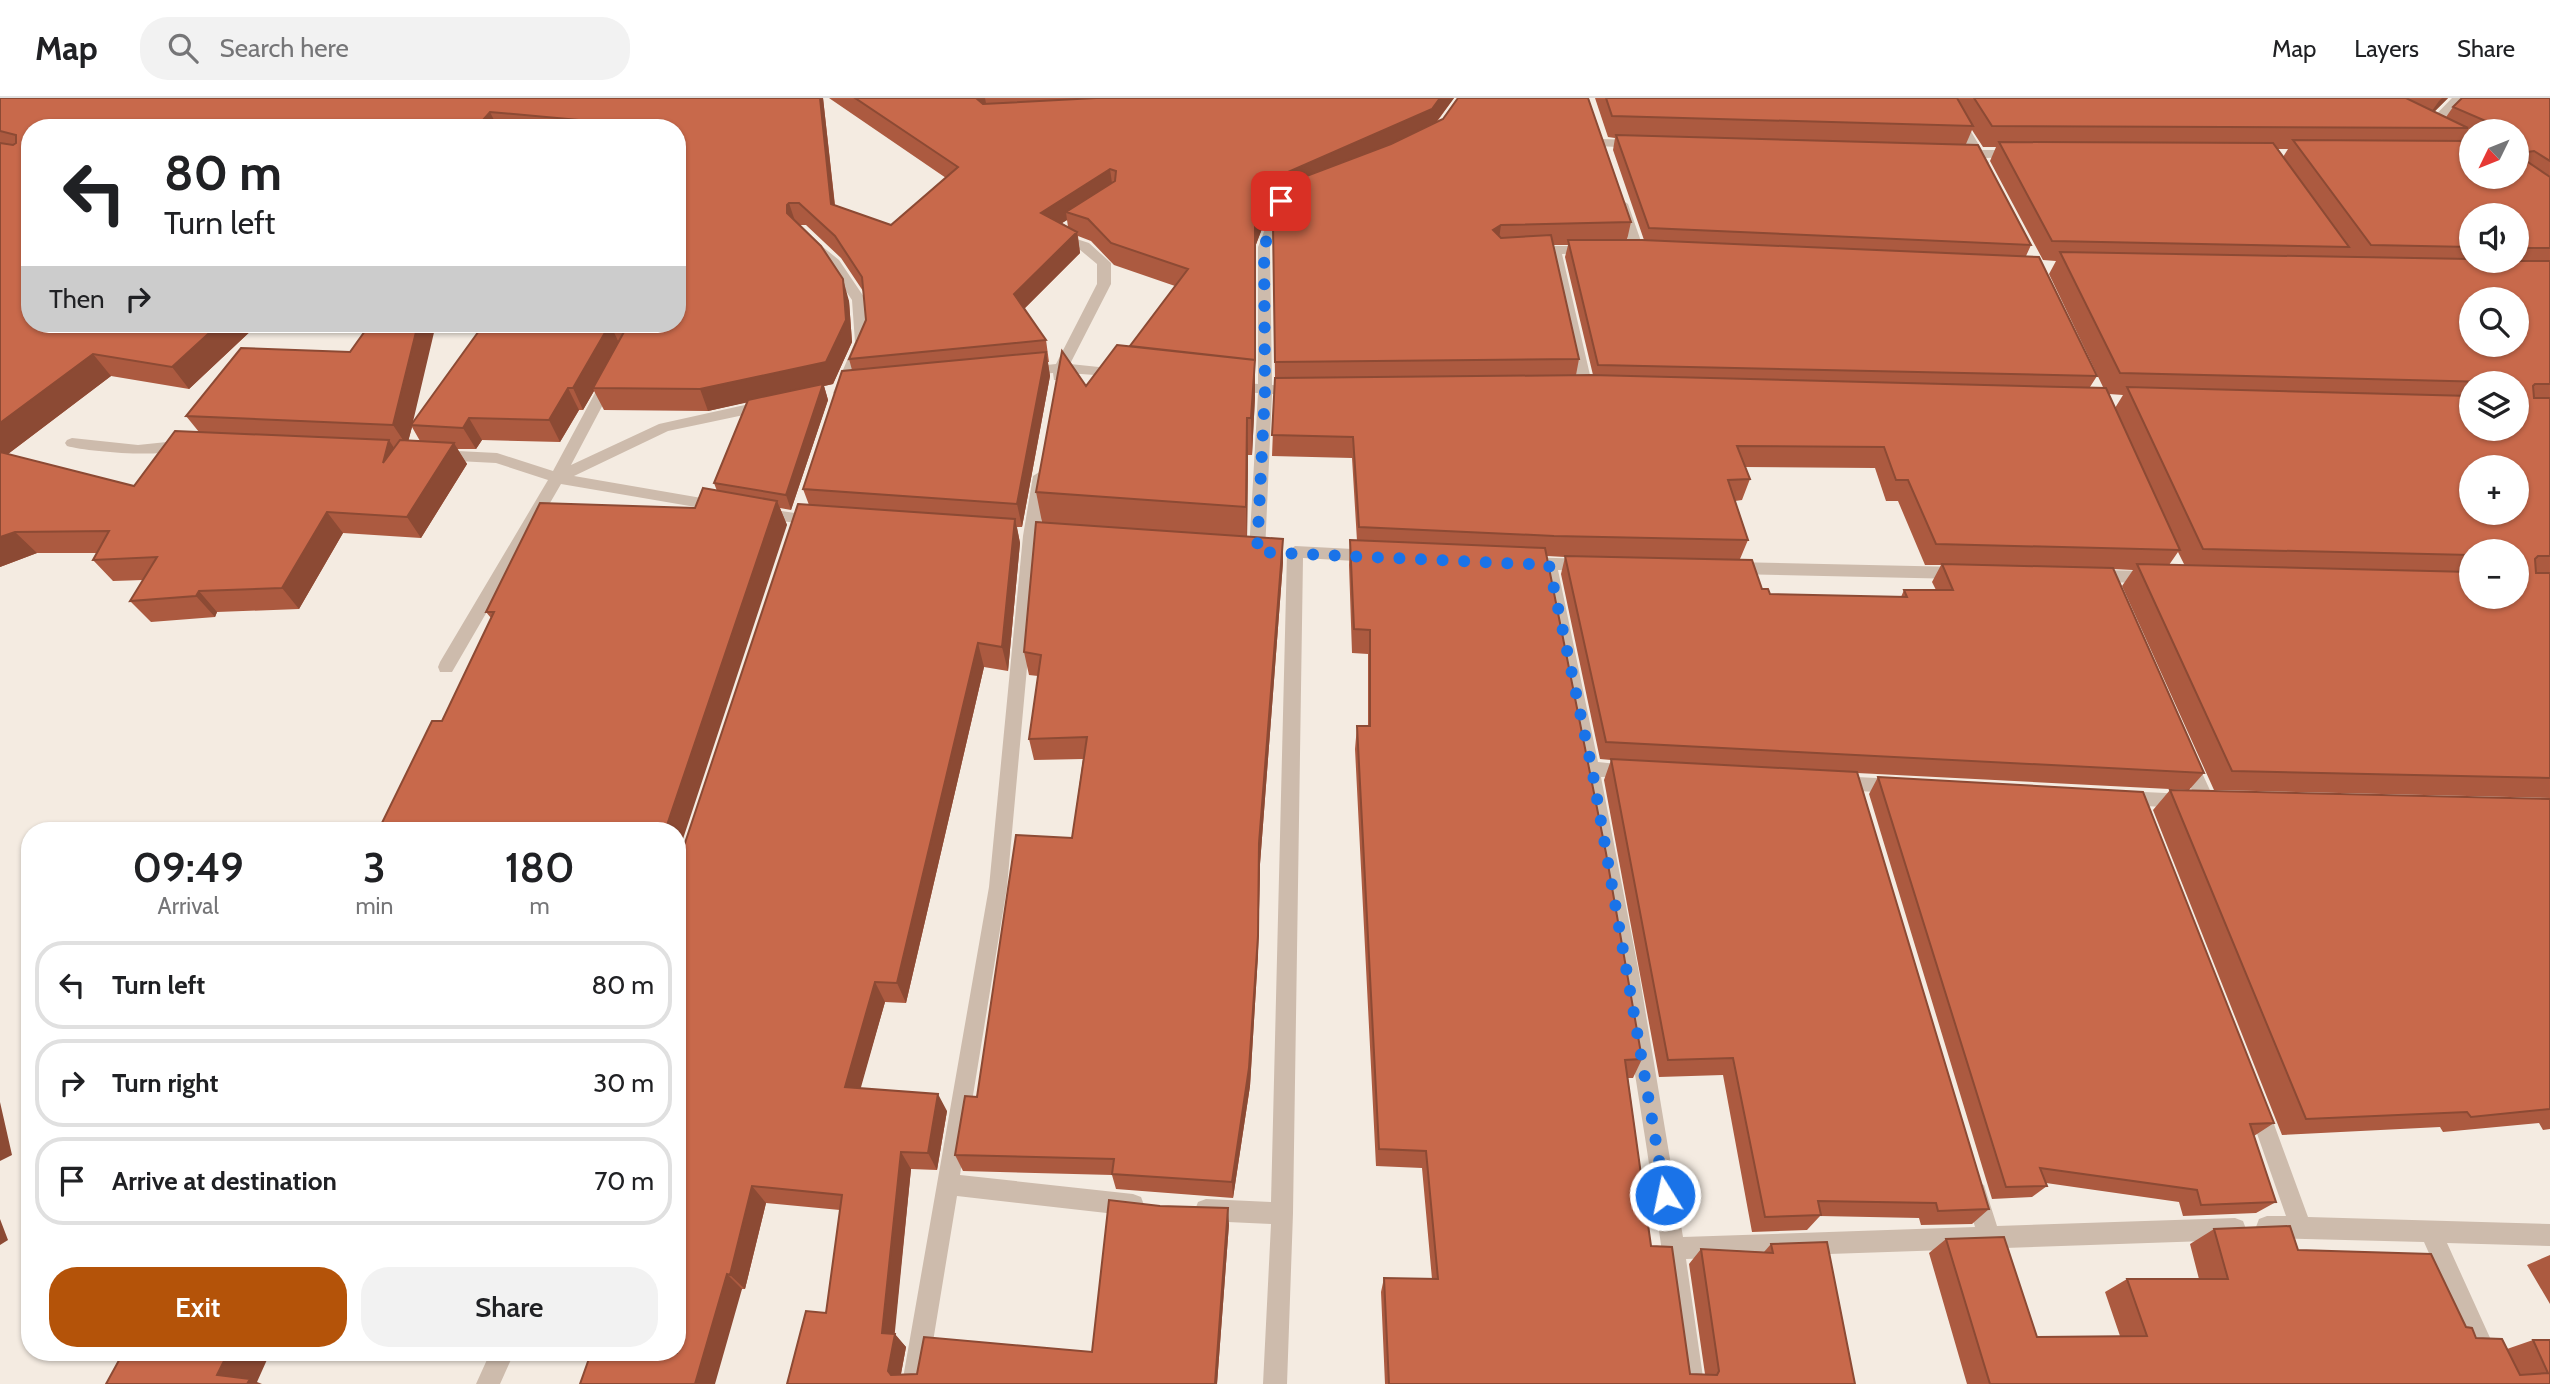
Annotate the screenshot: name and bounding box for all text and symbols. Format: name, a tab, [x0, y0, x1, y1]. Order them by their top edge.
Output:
search box	[140, 17, 630, 80]
text: Map	[35, 28, 98, 68]
icon: search	[164, 29, 202, 67]
text: Search here	[220, 32, 349, 64]
text: Map	[2272, 34, 2316, 63]
text: Layers	[2354, 34, 2419, 63]
text: Share	[2457, 34, 2515, 63]
north arrow	[2459, 119, 2529, 189]
map controls	[2459, 119, 2529, 609]
text: 80 m	[164, 143, 282, 202]
icon: left	[49, 147, 140, 238]
pin	[1251, 171, 1311, 231]
icon: arrive	[1262, 182, 1300, 220]
text: Turn left	[164, 203, 275, 242]
button: sound	[2459, 203, 2529, 273]
icon: right	[119, 280, 157, 318]
text: Then	[49, 283, 105, 315]
button: search	[2459, 287, 2529, 357]
button: layers	[2459, 371, 2529, 441]
button: +	[2459, 455, 2529, 525]
button: −	[2459, 539, 2529, 609]
text: 09:49	[132, 841, 244, 893]
text: 3	[363, 841, 386, 893]
text: 180	[505, 841, 575, 893]
text: Arrival	[158, 892, 219, 920]
text: min	[355, 892, 393, 920]
text: m	[530, 892, 550, 920]
icon: left	[53, 966, 91, 1004]
text: Turn left	[112, 969, 205, 1001]
text: 80 m	[591, 969, 654, 1001]
icon: right	[53, 1064, 91, 1102]
text: Turn right	[112, 1067, 218, 1099]
text: 30 m	[593, 1067, 654, 1099]
position arrow	[1628, 1158, 1702, 1232]
icon: arrive	[53, 1162, 91, 1200]
text: Arrive at destination	[112, 1165, 337, 1197]
text: 70 m	[594, 1165, 654, 1197]
button: Exit	[49, 1267, 347, 1347]
button: Share	[361, 1267, 658, 1347]

